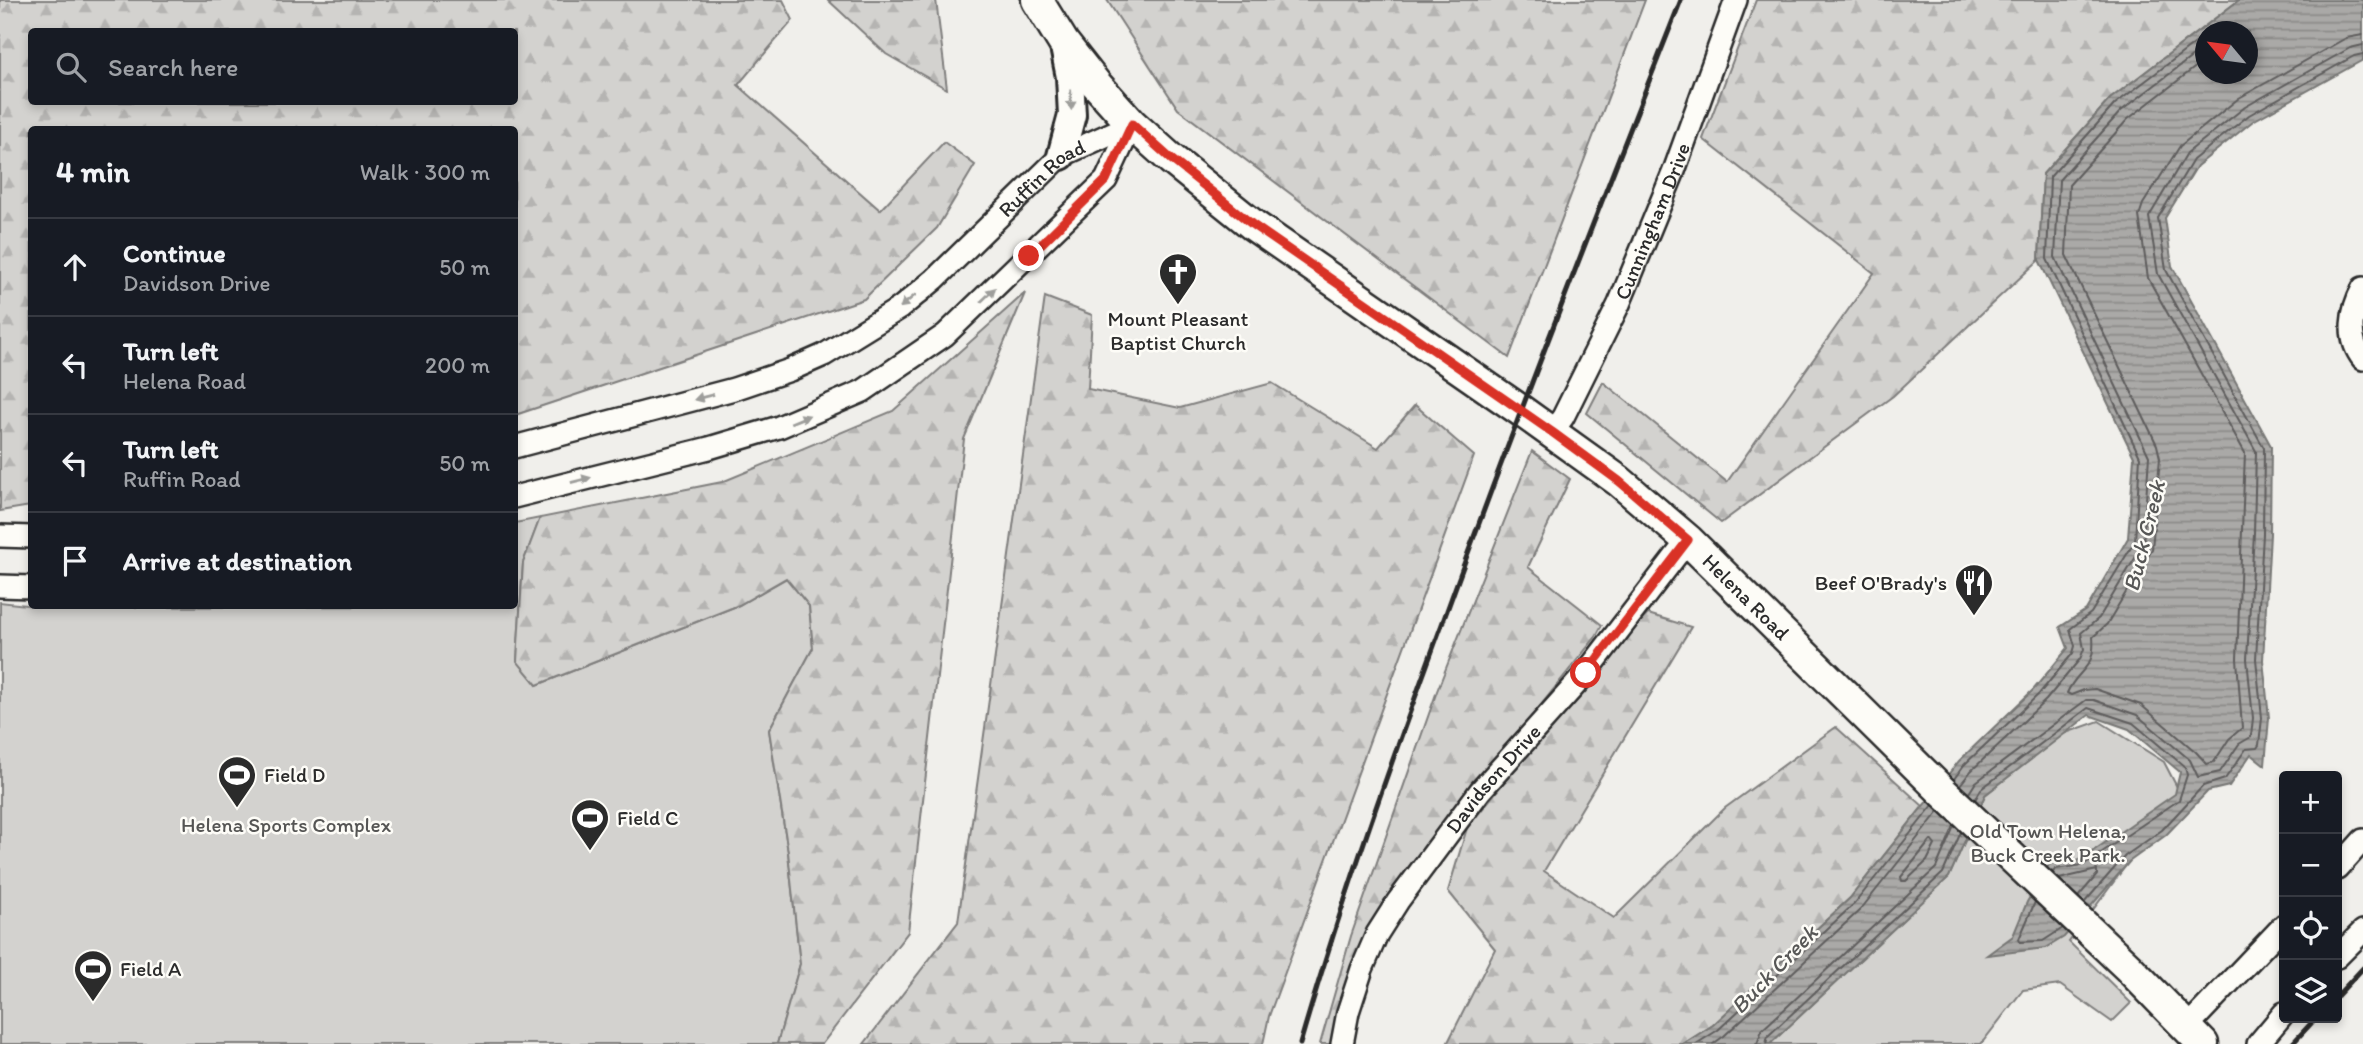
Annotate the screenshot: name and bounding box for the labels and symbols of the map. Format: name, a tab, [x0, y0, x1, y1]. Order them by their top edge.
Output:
north arrow	[2195, 21, 2258, 84]
one-way arrow	[1066, 89, 1077, 111]
street label: Ruffin Road	[993, 134, 1089, 222]
street label: Cunningham Drive	[1609, 139, 1695, 303]
route end	[1013, 240, 1044, 271]
church icon: Mount Pleasant Baptist Church	[1157, 251, 1199, 306]
one-way arrow	[980, 287, 997, 304]
one-way arrow	[900, 293, 917, 308]
place label: Mount Pleasant Baptist Church	[1108, 306, 1249, 355]
one-way arrow	[693, 392, 715, 403]
one-way arrow	[789, 414, 810, 425]
one-way arrow	[570, 474, 592, 485]
water label: Buck Creek	[2117, 477, 2172, 594]
street label: Helena Road	[1697, 548, 1795, 646]
restaurant icon: Beef O'Brady's	[1953, 562, 1995, 617]
place label: Beef O'Brady's	[1815, 570, 1947, 595]
route start	[1570, 657, 1601, 688]
street label: Davidson Drive	[1440, 719, 1546, 838]
sports icon: Field D	[216, 754, 258, 809]
place label: Field D	[264, 762, 325, 787]
sports icon: Field C	[569, 797, 611, 852]
place label: Field C	[617, 805, 679, 830]
park label: Helena Sports Complex	[181, 812, 392, 837]
park label: Old Town Helena, Buck Creek Park.	[1970, 818, 2126, 867]
water label: Buck Creek	[1725, 918, 1824, 1019]
sports icon: Field A	[72, 948, 114, 1003]
place label: Field A	[120, 956, 182, 981]

